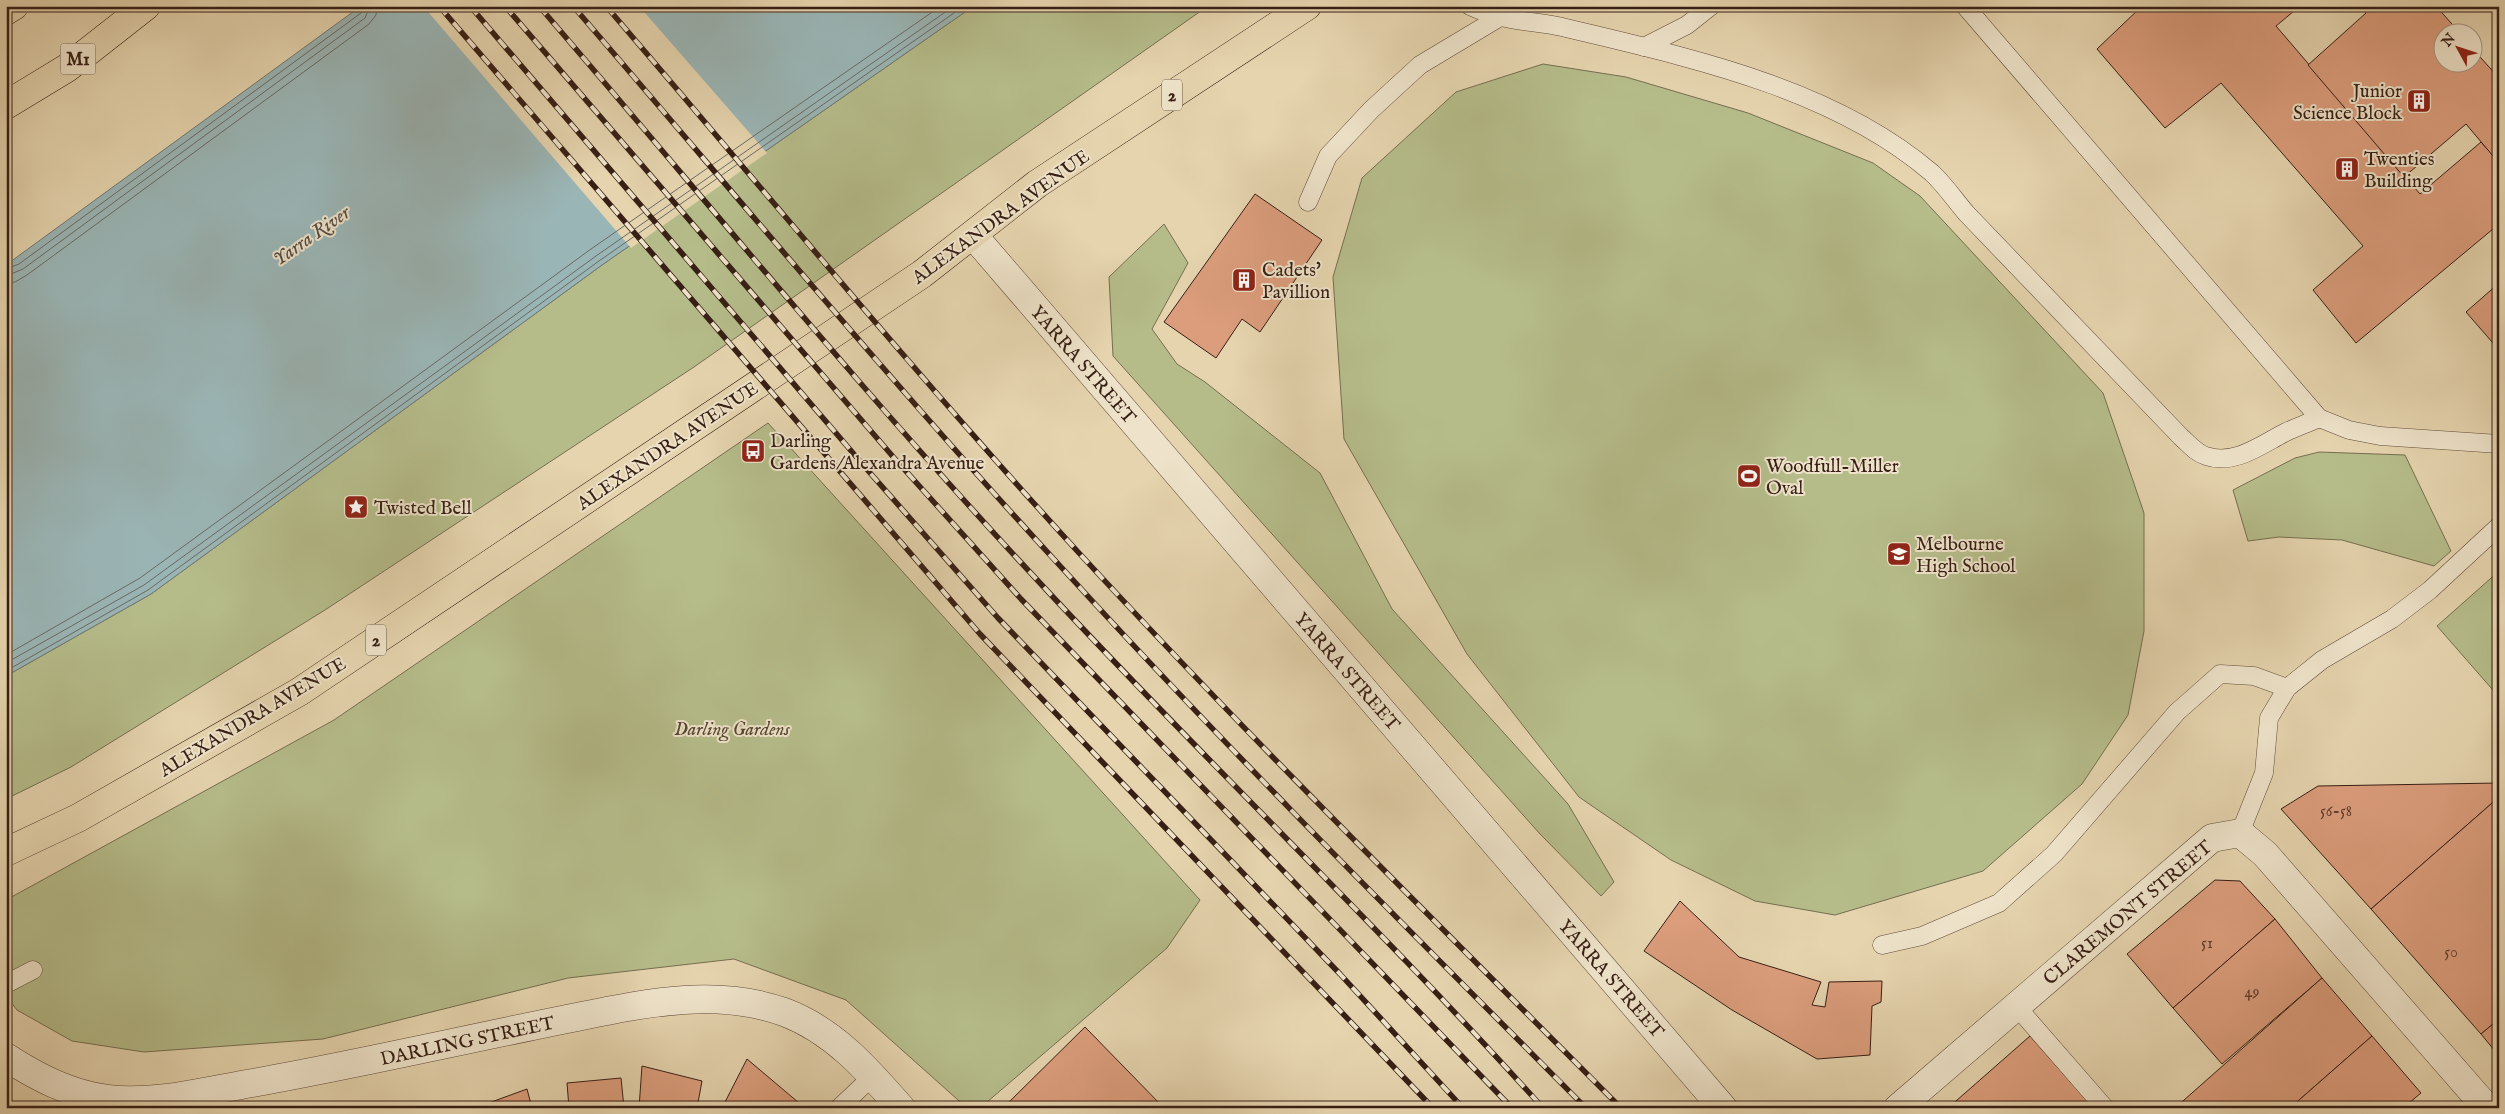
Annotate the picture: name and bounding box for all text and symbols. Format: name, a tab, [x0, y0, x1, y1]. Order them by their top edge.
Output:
north arrow	[2432, 22, 2482, 72]
text: N	[2437, 30, 2460, 51]
road number: M1	[60, 44, 96, 74]
road number: 2	[1162, 80, 1182, 110]
place label: Junior Science Block	[2293, 80, 2403, 126]
building icon: Junior Science Block	[2406, 88, 2432, 114]
street label: ALEXANDRA AVENUE	[907, 145, 1095, 291]
place label: Twenties Building	[2364, 148, 2434, 194]
building icon: Twenties Building	[2334, 156, 2360, 182]
water label: Yarra River	[268, 200, 356, 272]
place label: Cadets' Pavillion	[1262, 259, 1330, 305]
building icon: Cadets' Pavillion	[1231, 267, 1257, 293]
street label: YARRA STREET	[1025, 301, 1141, 430]
street label: ALEXANDRA AVENUE	[572, 377, 763, 517]
place label: Darling Gardens/Alexandra Avenue	[770, 430, 984, 476]
bus stop icon: Darling Gardens/Alexandra Avenue	[740, 438, 766, 464]
place label: Woodfull-Miller Oval	[1766, 455, 1899, 501]
sports icon: Woodfull-Miller Oval	[1736, 463, 1762, 489]
place icon: Twisted Bell	[343, 494, 369, 520]
place label: Twisted Bell	[374, 497, 473, 521]
place label: Melbourne High School	[1916, 533, 2016, 579]
school or university icon: Melbourne High School	[1886, 541, 1912, 567]
street label: YARRA STREET	[1289, 608, 1405, 737]
road number: 2	[366, 624, 386, 656]
street label: ALEXANDRA AVENUE	[154, 652, 351, 784]
park label: Darling Gardens	[674, 718, 790, 742]
house number: 56-58	[2320, 802, 2352, 822]
street label: CLAREMONT STREET	[2039, 836, 2218, 991]
street label: YARRA STREET	[1553, 915, 1669, 1044]
house number: 51	[2201, 934, 2213, 954]
house number: 50	[2444, 943, 2458, 963]
house number: 49	[2245, 983, 2259, 1003]
street label: DARLING STREET	[378, 1012, 557, 1072]

